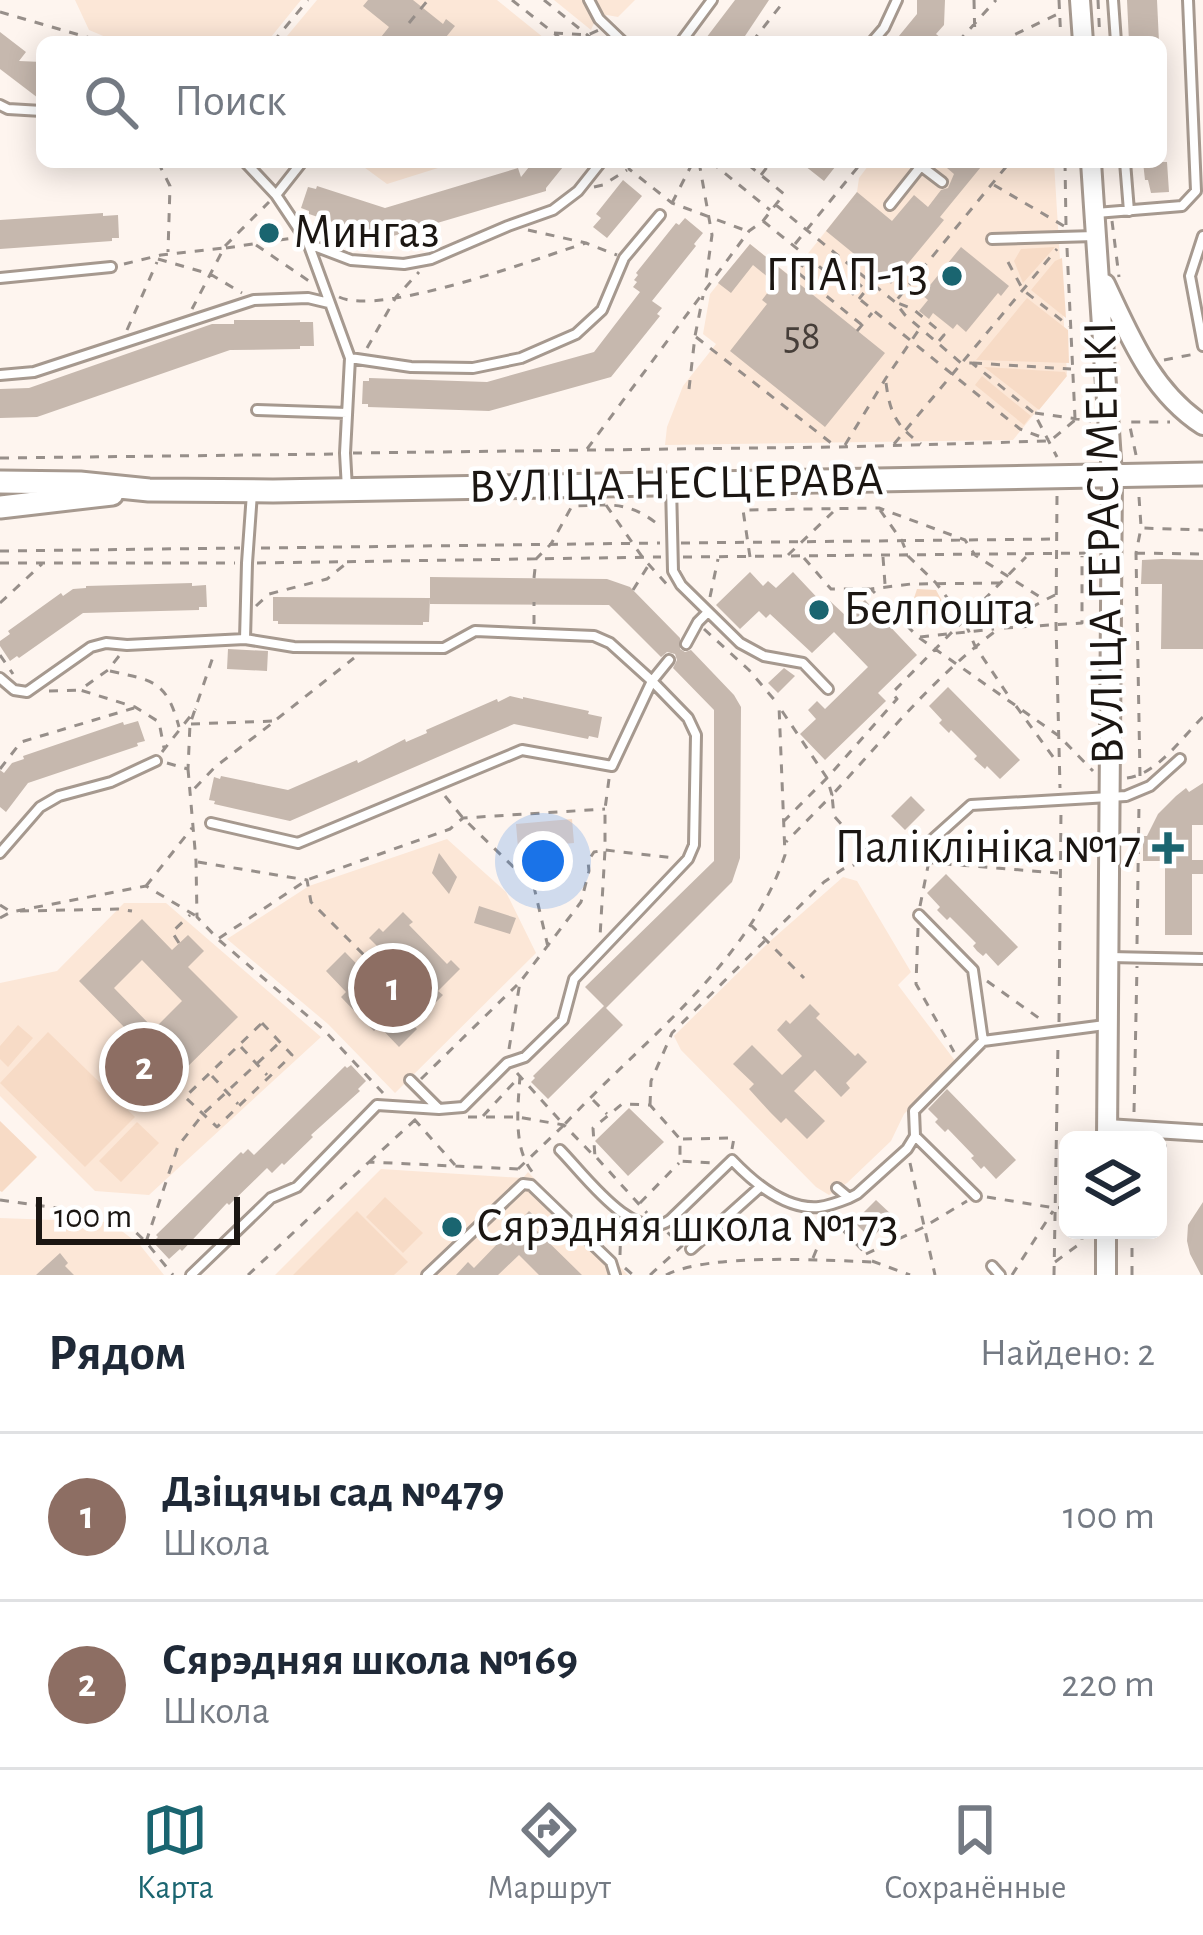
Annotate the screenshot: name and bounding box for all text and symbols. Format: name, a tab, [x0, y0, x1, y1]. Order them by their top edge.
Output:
search box	[36, 36, 1167, 168]
icon: search	[78, 69, 144, 135]
text: Поиск	[174, 79, 286, 124]
place label: Мингаз	[293, 209, 440, 257]
marker: Мингаз	[256, 220, 282, 246]
place label: ГПАП-13	[765, 252, 928, 300]
marker: ГПАП-13	[939, 263, 965, 289]
house number: 58	[783, 315, 821, 357]
street label: ВУЛІЦА ГЕРАСІМЕНКІ	[1077, 321, 1133, 765]
street label: ВУЛІЦА НЕСЦЕРАВА	[468, 456, 884, 512]
place label: Белпошта	[843, 586, 1035, 634]
marker: Белпошта	[806, 597, 832, 623]
place label: Паліклініка №17	[834, 824, 1141, 872]
your location	[513, 831, 573, 891]
marker: Паліклініка №17	[1152, 832, 1184, 864]
pin: 1	[354, 943, 432, 1033]
pin: 2	[105, 1022, 183, 1112]
map controls	[1059, 1131, 1167, 1239]
button: layers	[1059, 1131, 1167, 1239]
scale bar	[36, 1191, 240, 1244]
text: 100 m	[54, 1201, 132, 1234]
place label: Сярэдняя школа №173	[476, 1203, 899, 1251]
marker: Сярэдняя школа №173	[439, 1214, 465, 1240]
text: Рядом	[48, 1328, 187, 1379]
text: Найдено: 2	[980, 1334, 1155, 1373]
text: Дзіцячы сад №479	[162, 1470, 504, 1515]
text: 1	[80, 1497, 94, 1536]
text: 100 m	[1063, 1497, 1155, 1536]
text: Школа	[162, 1524, 270, 1563]
text: Сярэдняя школа №169	[162, 1638, 578, 1683]
text: 2	[78, 1665, 96, 1704]
text: 220 m	[1061, 1665, 1155, 1704]
text: Школа	[162, 1692, 270, 1731]
tab: Карта	[137, 1797, 214, 1909]
tab: Маршрут	[487, 1797, 611, 1909]
tab: Сохранённые	[884, 1797, 1066, 1909]

